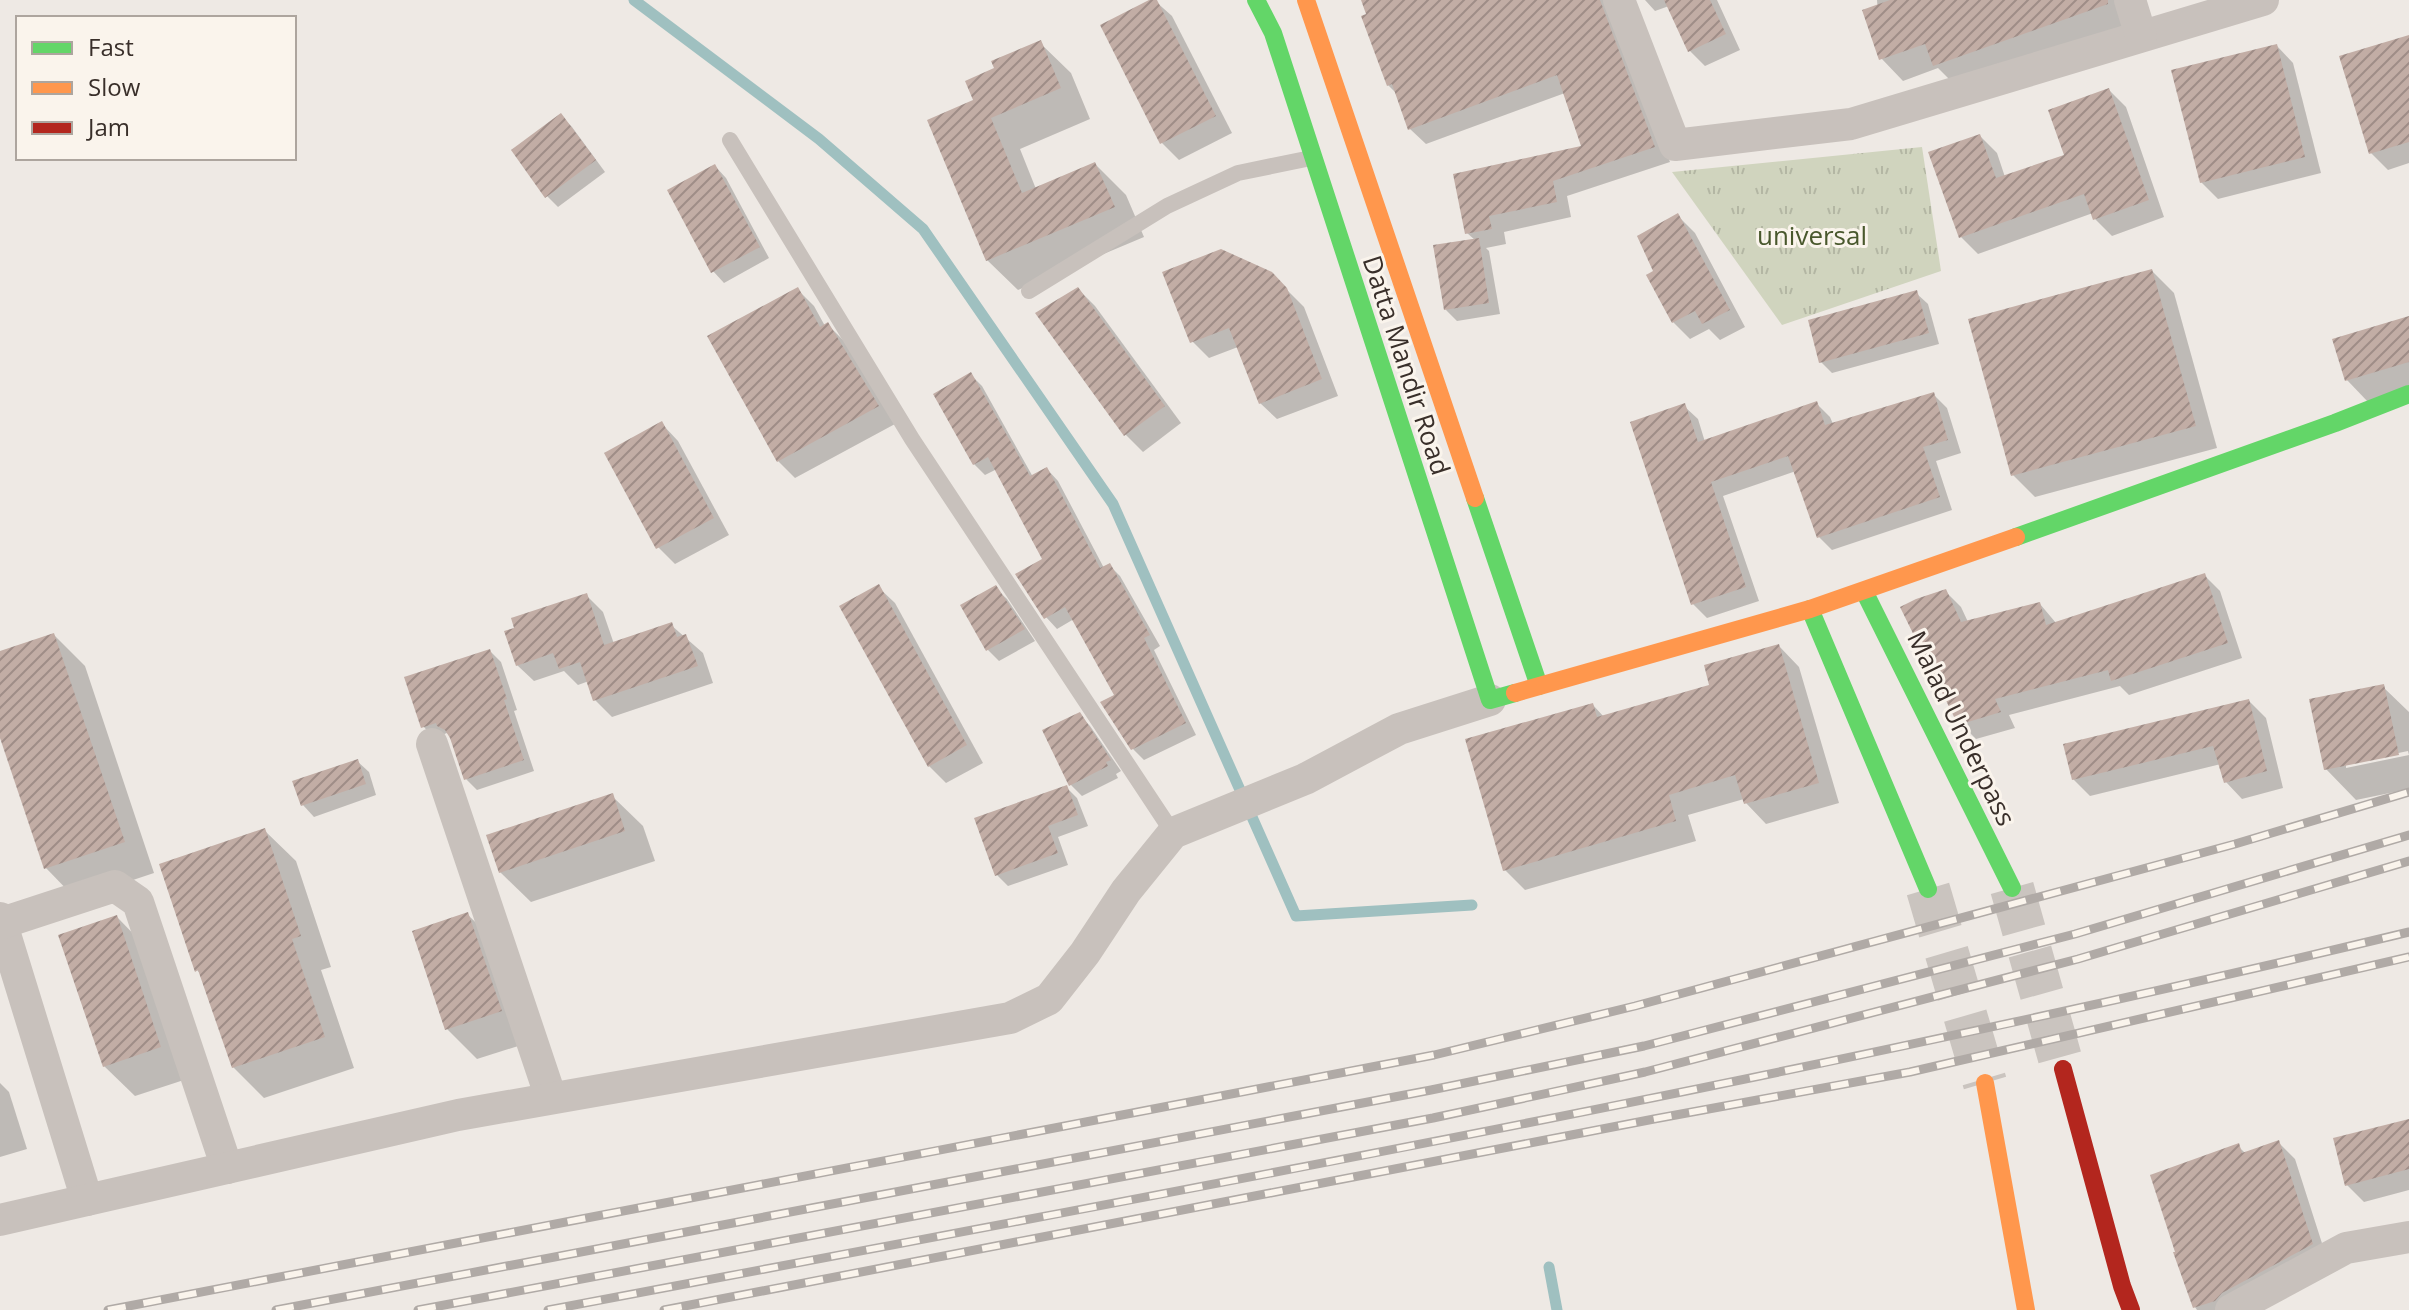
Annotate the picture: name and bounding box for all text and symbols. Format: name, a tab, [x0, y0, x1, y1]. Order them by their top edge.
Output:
legend	[16, 16, 296, 160]
text: Fast	[88, 30, 134, 63]
text: Slow	[88, 70, 141, 103]
text: Jam	[86, 110, 130, 143]
park label: universal	[1757, 217, 1867, 253]
street label: Datta Mandir Road	[1355, 251, 1459, 479]
street label: Malad Underpass	[1899, 625, 2025, 831]

